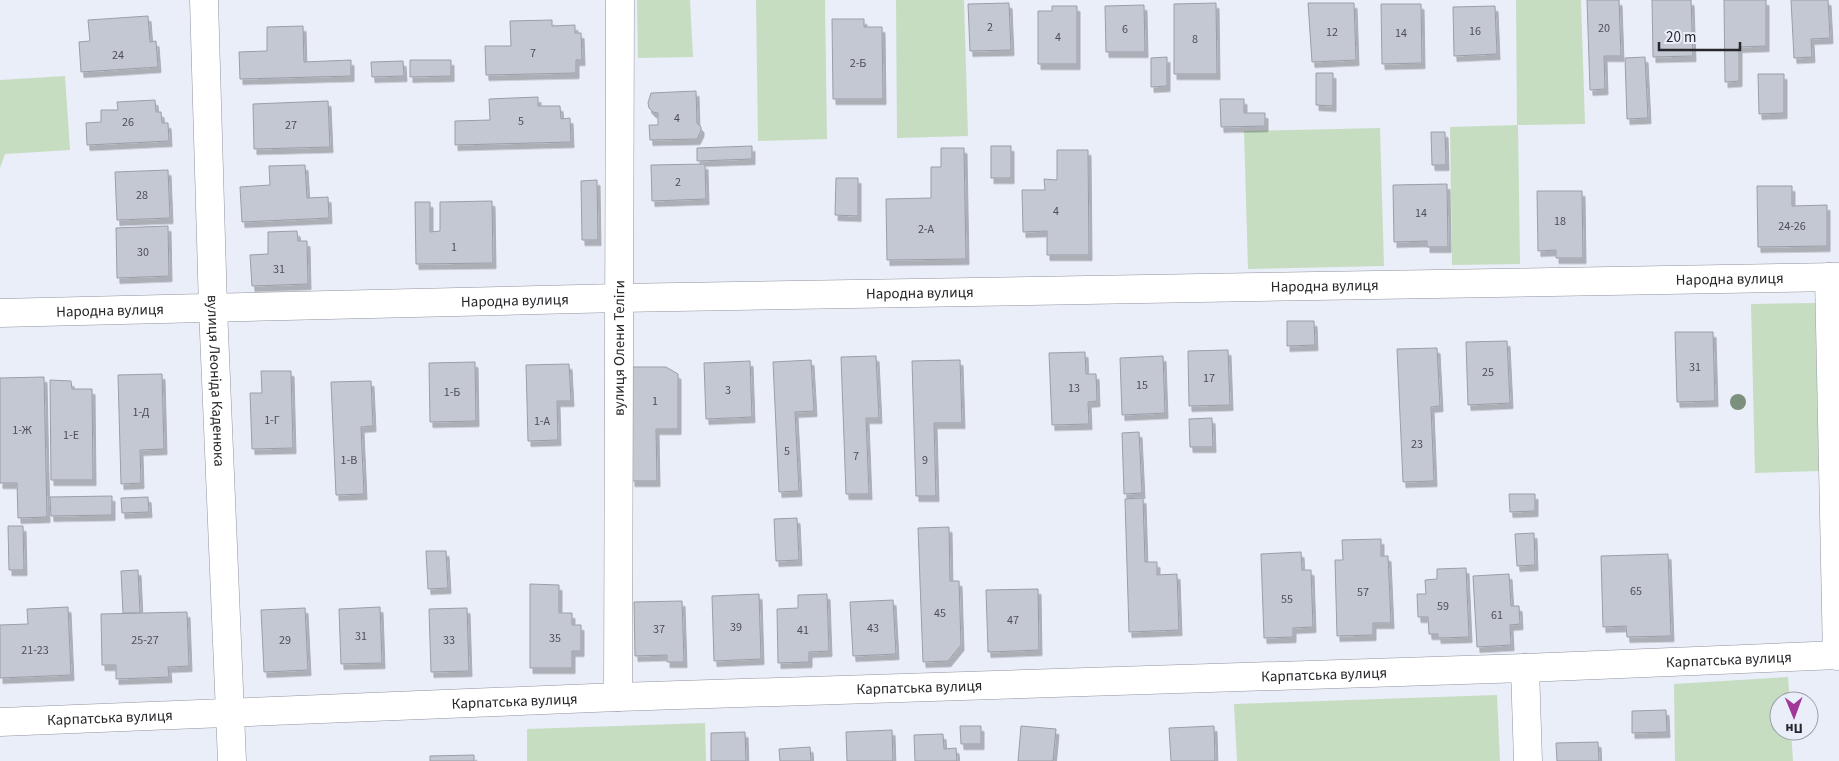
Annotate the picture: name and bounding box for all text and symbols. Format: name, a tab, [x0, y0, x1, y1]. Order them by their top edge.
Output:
house number: 2	[987, 19, 993, 36]
house number: 20	[1598, 20, 1610, 37]
scale bar	[1659, 20, 1740, 52]
house number: 6	[1122, 21, 1128, 38]
house number: 16	[1469, 23, 1481, 40]
house number: 12	[1326, 24, 1338, 41]
house number: 14	[1395, 25, 1407, 42]
text: 20 m	[1666, 27, 1696, 48]
house number: 4	[1055, 29, 1061, 46]
house number: 8	[1192, 31, 1198, 48]
house number: 7	[530, 45, 536, 62]
house number: 24	[112, 47, 124, 64]
house number: 2-Б	[850, 55, 866, 72]
house number: 4	[674, 110, 680, 127]
house number: 5	[518, 113, 524, 130]
house number: 26	[122, 114, 134, 131]
house number: 27	[285, 117, 297, 134]
house number: 2	[675, 174, 681, 191]
house number: 28	[136, 187, 148, 204]
house number: 4	[1053, 203, 1059, 220]
house number: 14	[1415, 205, 1427, 222]
house number: 18	[1554, 213, 1566, 230]
house number: 24-26	[1778, 218, 1806, 235]
house number: 2-А	[918, 221, 935, 238]
house number: 1	[451, 239, 457, 256]
house number: 30	[137, 244, 149, 261]
house number: 31	[273, 261, 285, 278]
street label: Народна вулиця	[1676, 267, 1784, 290]
street label: Народна вулиця	[1271, 274, 1379, 297]
street label: вулиця Олени Теліги	[608, 280, 630, 416]
street label: Народна вулиця	[866, 281, 974, 304]
street label: Народна вулиця	[461, 289, 569, 312]
street label: вулиця Леоніда Каденюка	[202, 295, 230, 467]
street label: Народна вулиця	[56, 299, 164, 322]
house number: 31	[1689, 359, 1701, 376]
house number: 25	[1482, 364, 1494, 381]
house number: 17	[1203, 370, 1215, 387]
house number: 15	[1136, 377, 1148, 394]
house number: 13	[1068, 380, 1080, 397]
house number: 3	[725, 382, 731, 399]
house number: 1-Б	[444, 384, 460, 401]
house number: 1	[652, 393, 658, 410]
house number: 1-Д	[132, 404, 150, 421]
house number: 1-Г	[264, 412, 280, 429]
house number: 1-А	[534, 413, 551, 430]
house number: 1-Ж	[12, 422, 32, 439]
house number: 1-Е	[63, 427, 79, 444]
house number: 23	[1411, 436, 1423, 453]
house number: 5	[784, 443, 790, 460]
house number: 7	[853, 448, 859, 465]
house number: 1-В	[341, 452, 357, 469]
house number: 9	[922, 452, 928, 469]
house number: 65	[1630, 583, 1642, 600]
house number: 57	[1357, 584, 1369, 601]
house number: 55	[1281, 591, 1293, 608]
house number: 59	[1437, 598, 1449, 615]
house number: 45	[934, 605, 946, 622]
house number: 61	[1491, 607, 1503, 624]
house number: 47	[1007, 612, 1019, 629]
house number: 39	[730, 619, 742, 636]
house number: 43	[867, 620, 879, 637]
house number: 37	[653, 621, 665, 638]
house number: 41	[797, 622, 809, 639]
house number: 31	[355, 628, 367, 645]
house number: 35	[549, 630, 561, 647]
house number: 25-27	[131, 632, 159, 649]
house number: 29	[279, 632, 291, 649]
house number: 33	[443, 632, 455, 649]
house number: 21-23	[21, 642, 49, 659]
street label: Карпатська вулиця	[1665, 646, 1792, 673]
street label: Карпатська вулиця	[1261, 662, 1387, 687]
street label: Карпатська вулиця	[856, 675, 983, 700]
street label: Карпатська вулиця	[451, 688, 578, 714]
north arrow	[1769, 691, 1819, 741]
street label: Карпатська вулиця	[47, 705, 173, 731]
text: Пн	[1785, 718, 1803, 738]

